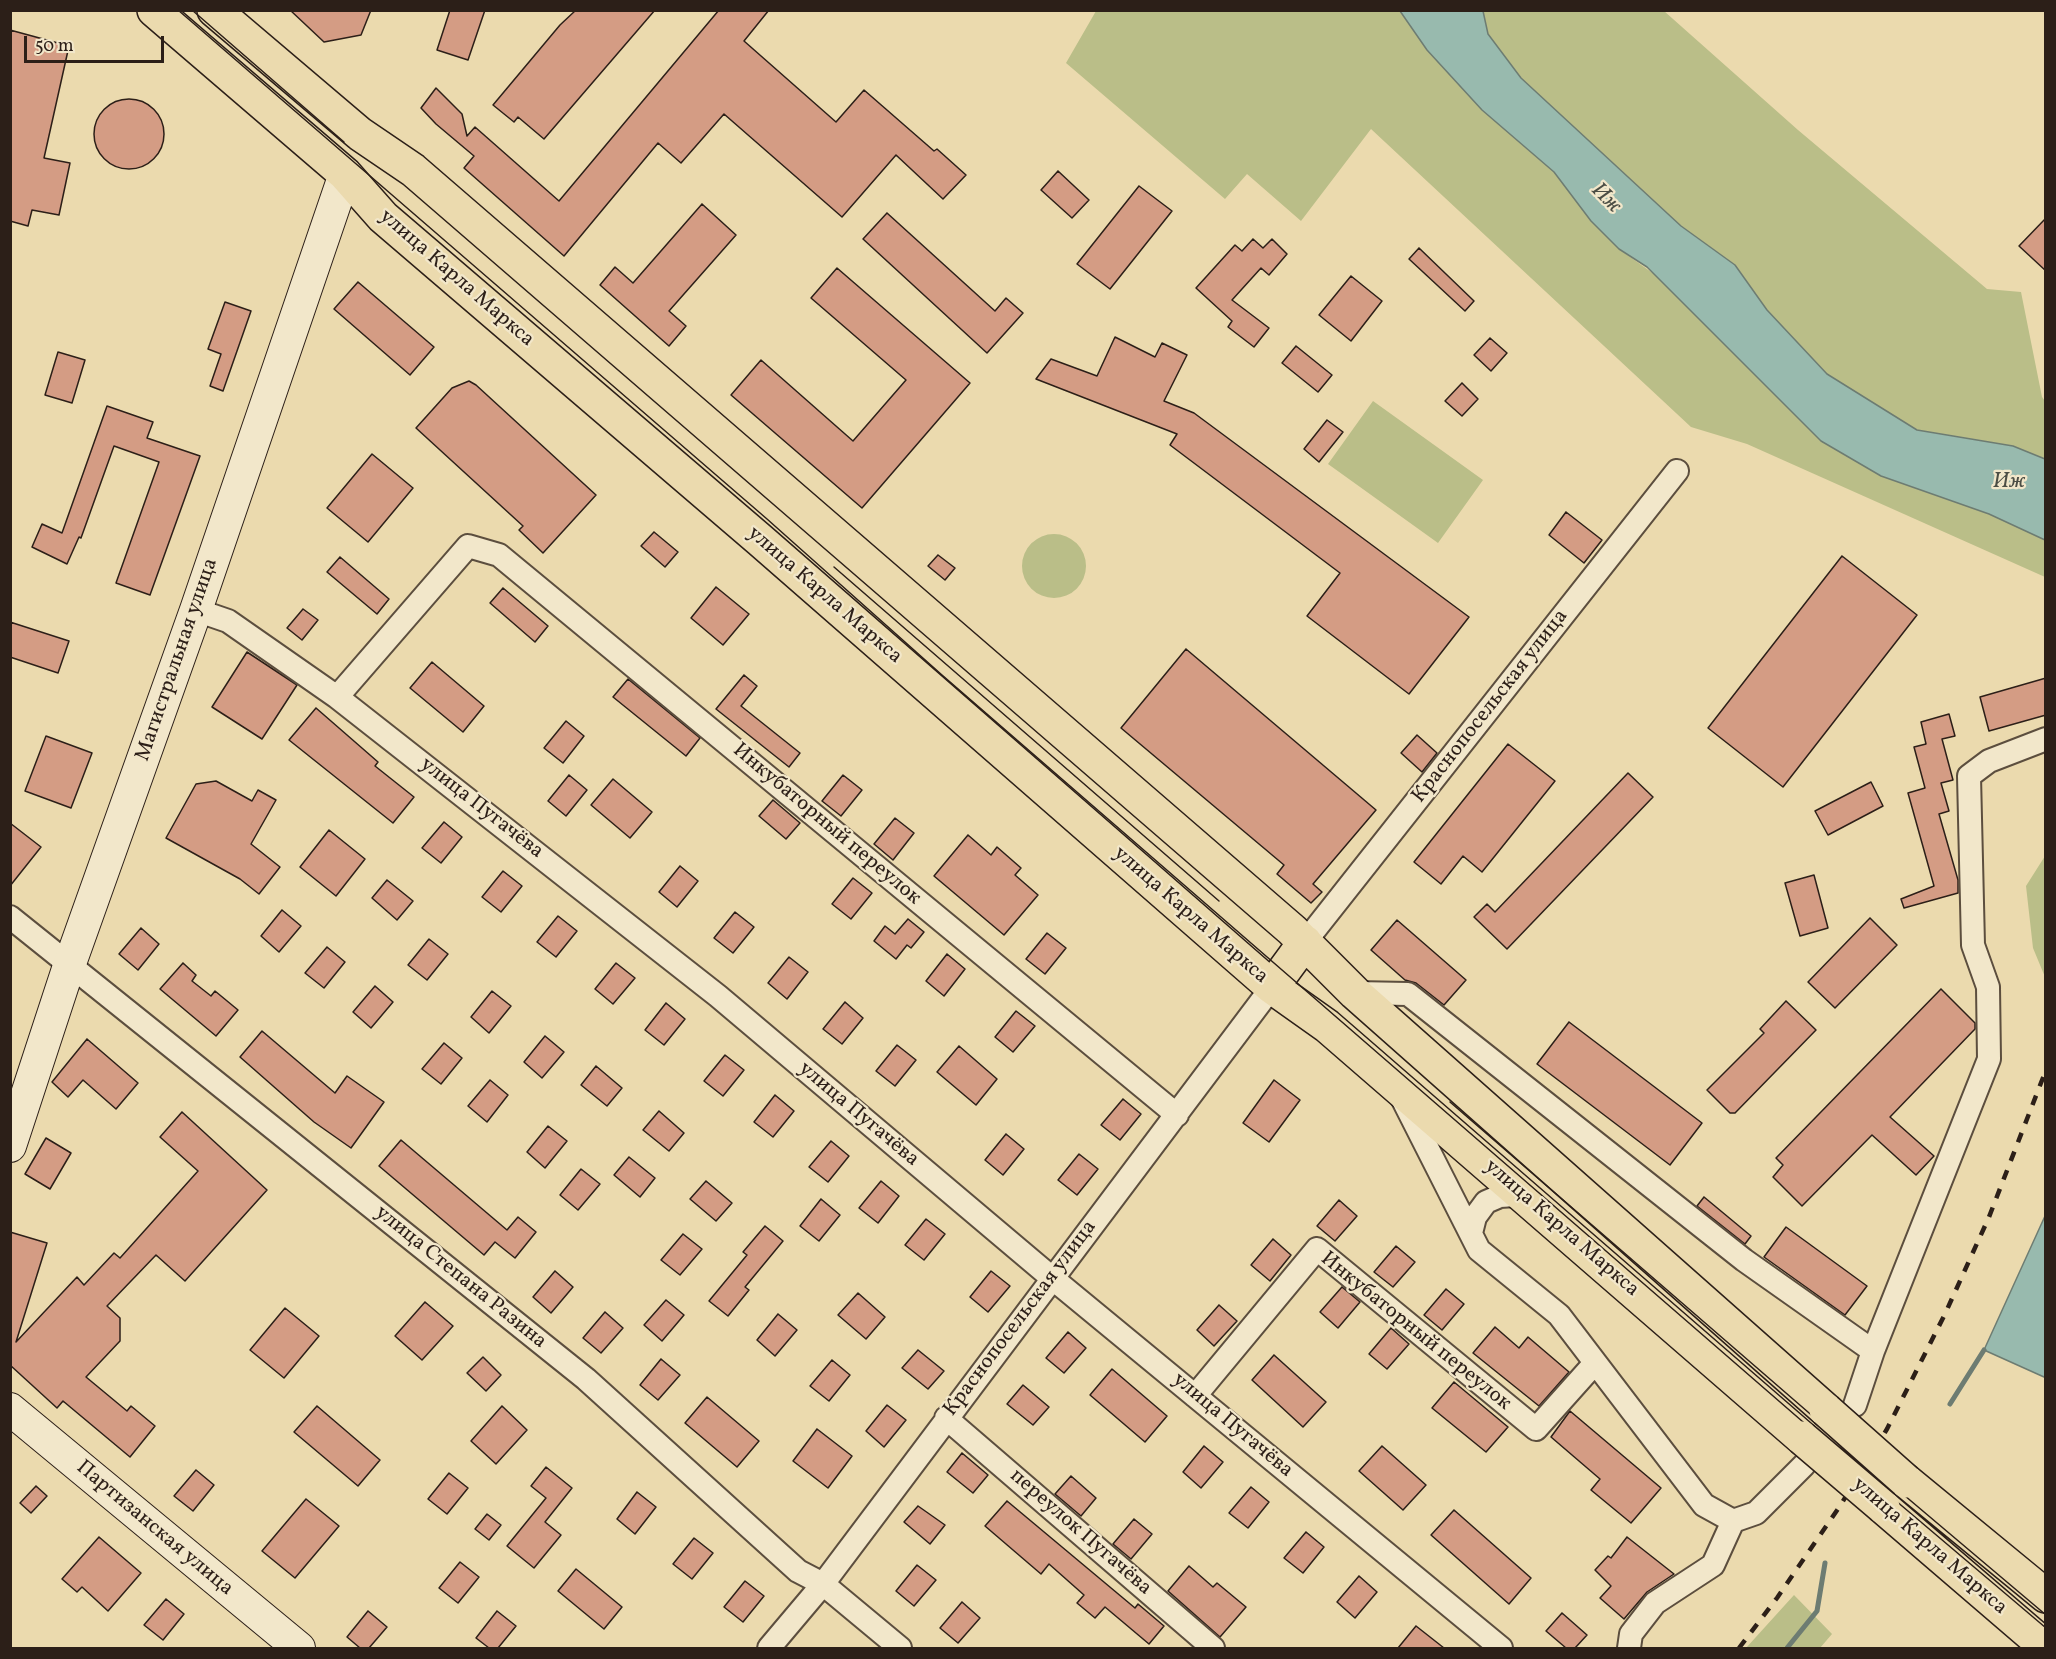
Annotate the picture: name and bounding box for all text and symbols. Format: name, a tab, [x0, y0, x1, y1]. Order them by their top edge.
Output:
scale bar	[27, 24, 166, 62]
text: 50 m	[35, 34, 74, 59]
water label: Иж	[1584, 178, 1626, 220]
street label: улица Карла Маркса	[373, 205, 539, 353]
water label: Иж	[1993, 470, 2025, 496]
street label: улица Карла Маркса	[741, 522, 907, 670]
street label: Магистральная улица	[131, 555, 225, 765]
street label: Краснопосельская улица	[1407, 605, 1575, 809]
street label: Инкубаторный переулок	[727, 739, 925, 911]
street label: улица Пугачёва	[414, 753, 548, 865]
street label: улица Карла Маркса	[1107, 842, 1273, 990]
street label: улица Пугачёва	[792, 1057, 924, 1173]
street label: улица Карла Маркса	[1478, 1155, 1644, 1303]
street label: улица Степана Разина	[369, 1201, 551, 1355]
street label: Краснопосельская улица	[939, 1216, 1103, 1422]
street label: Инкубаторный переулок	[1314, 1247, 1516, 1417]
street label: улица Пугачёва	[1166, 1368, 1298, 1484]
street label: Партизанская улица	[70, 1456, 238, 1602]
street label: переулок Пугачёва	[1004, 1464, 1156, 1602]
street label: улица Карла Маркса	[1846, 1473, 2012, 1621]

